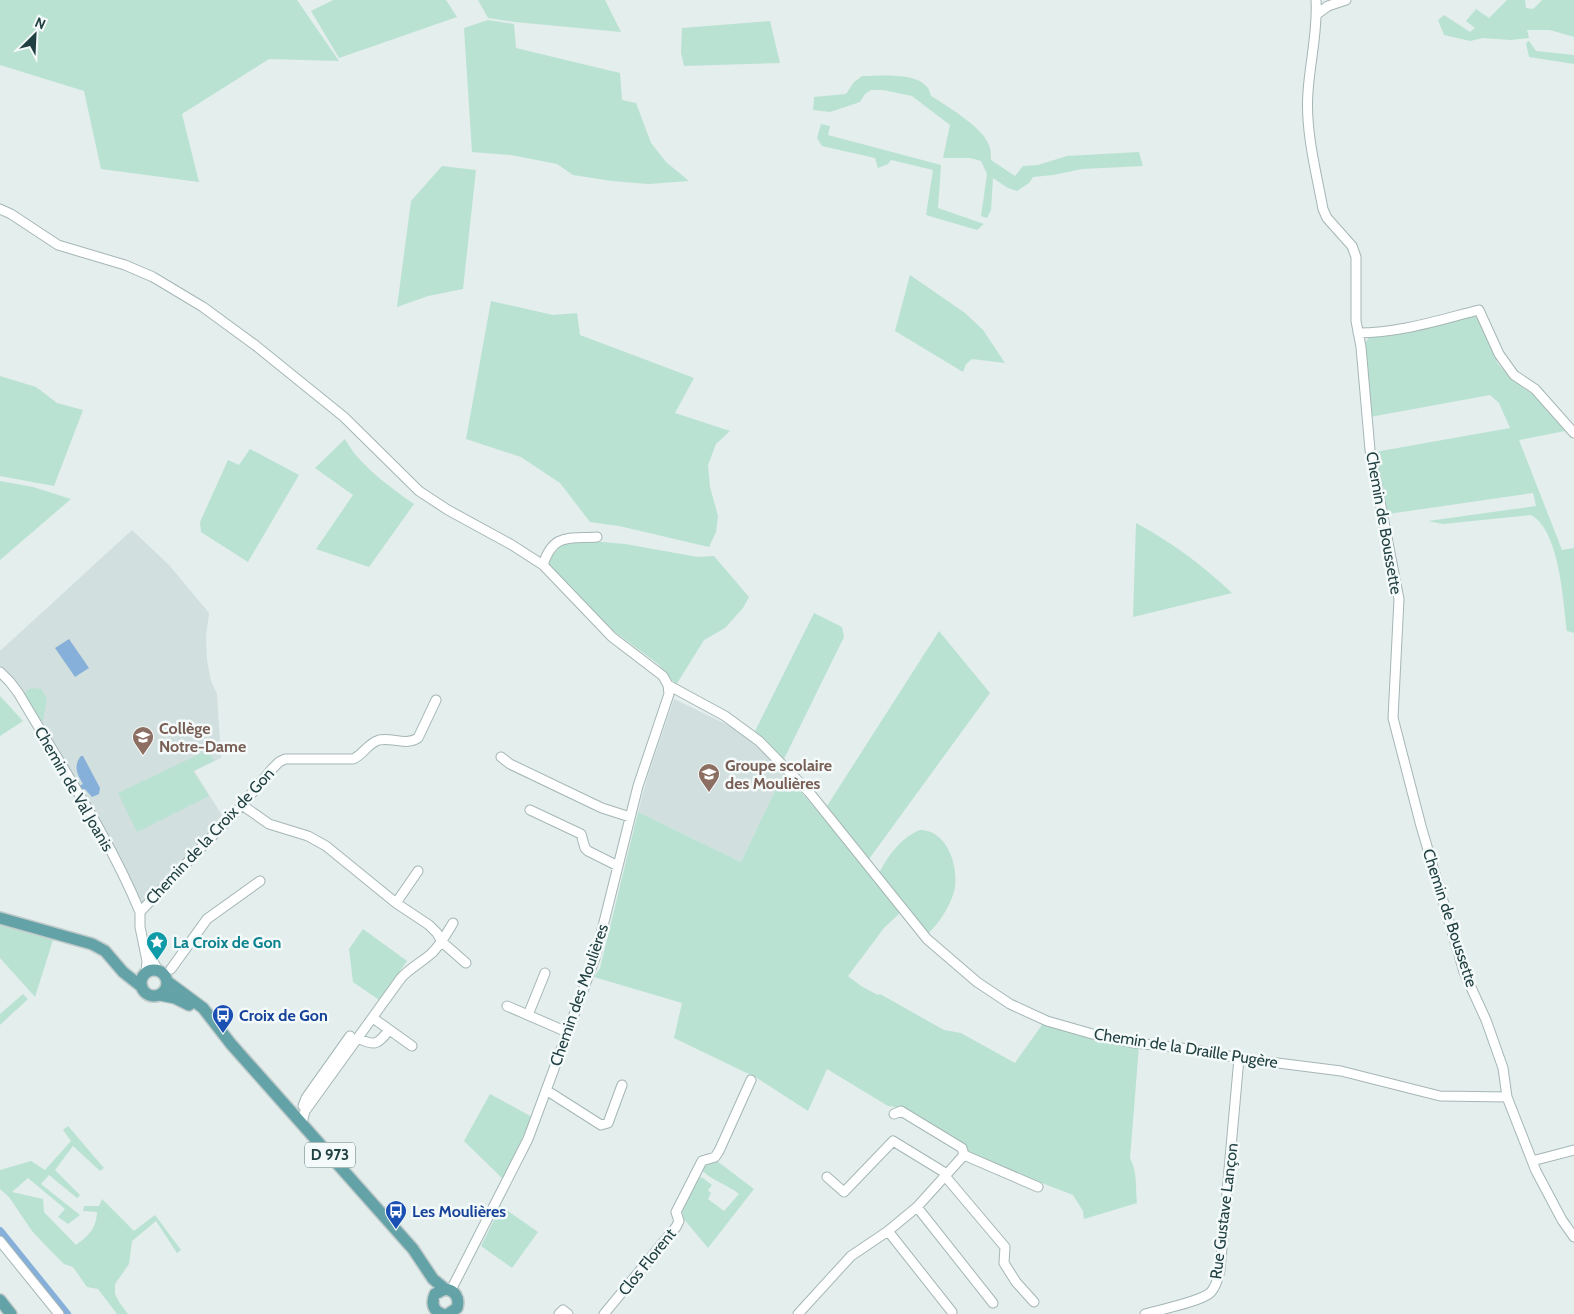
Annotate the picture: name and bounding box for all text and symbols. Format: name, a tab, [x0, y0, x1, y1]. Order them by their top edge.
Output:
north arrow	[10, 10, 60, 60]
text: N	[32, 13, 48, 33]
street label: Chemin de Boussette	[1362, 450, 1406, 596]
place label: Collège Notre-Dame	[159, 719, 246, 756]
street label: Chemin de Val Joanis	[31, 723, 118, 855]
school or university icon: Collège Notre-Dame	[131, 725, 155, 756]
place label: Groupe scolaire des Moulières	[725, 756, 832, 793]
school or university icon: Groupe scolaire des Moulières	[697, 762, 721, 793]
street label: Chemin de la Croix de Gon	[142, 764, 278, 908]
street label: Chemin de Boussette	[1419, 846, 1481, 990]
street label: Chemin des Moulières	[546, 921, 612, 1069]
place icon: La Croix de Gon	[145, 930, 169, 961]
place label: La Croix de Gon	[173, 933, 281, 952]
bus stop icon: Croix de Gon	[211, 1003, 235, 1034]
place label: Croix de Gon	[239, 1006, 328, 1025]
street label: Chemin de la Draille Pugère	[1093, 1024, 1279, 1072]
road number: D 973	[305, 1142, 355, 1168]
street label: Rue Gustave Lançon	[1206, 1142, 1242, 1280]
bus stop icon: Les Moulières	[384, 1199, 408, 1230]
place label: Les Moulières	[412, 1202, 506, 1221]
street label: Clos Florent	[614, 1224, 680, 1299]

